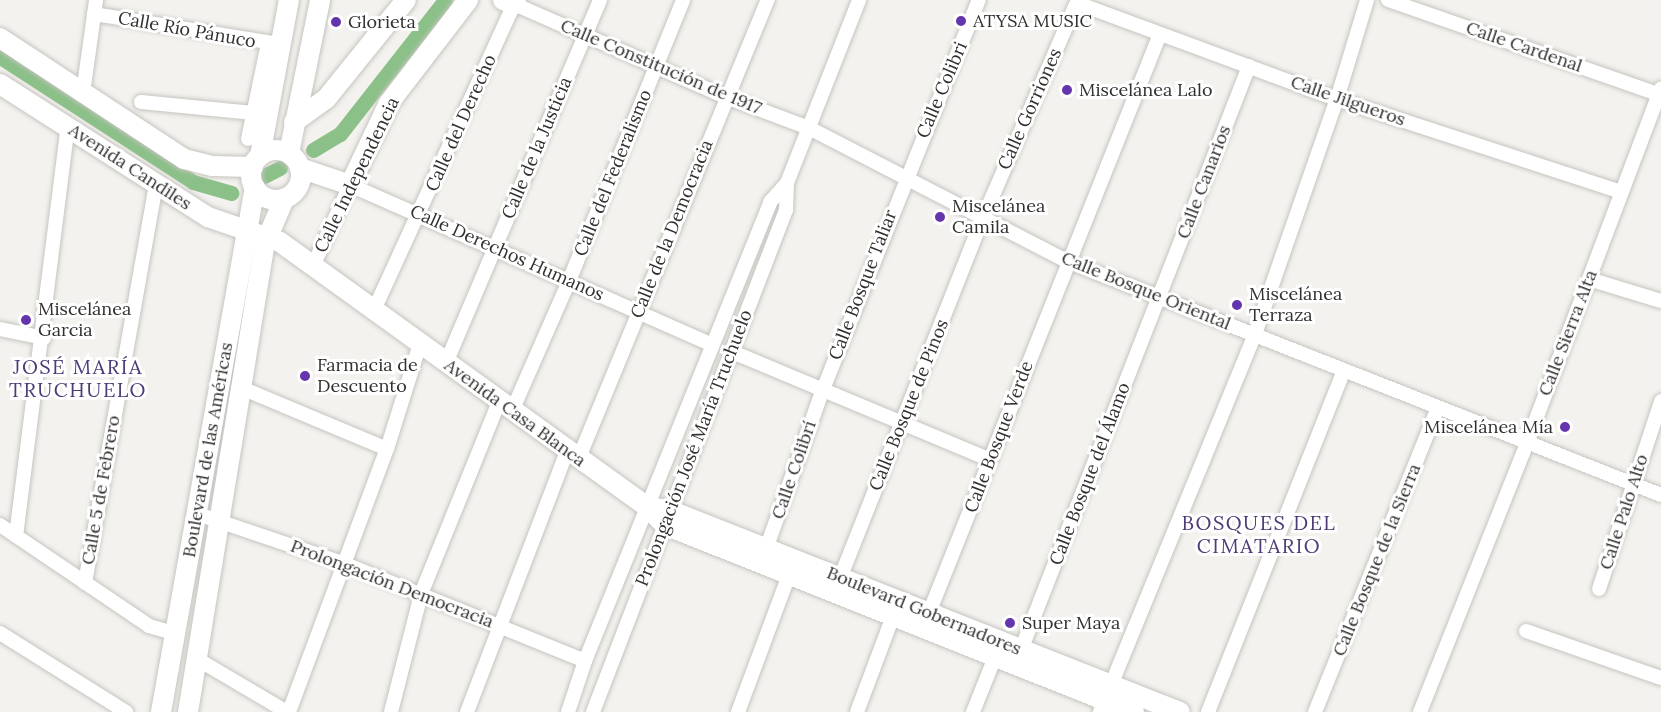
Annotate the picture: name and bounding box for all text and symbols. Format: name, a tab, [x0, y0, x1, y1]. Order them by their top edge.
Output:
street label: Calle Río Pánuco	[116, 7, 258, 53]
place label: ATYSA MUSIC	[973, 10, 1092, 32]
place label: Glorieta	[348, 11, 416, 33]
marker: ATYSA MUSIC	[954, 14, 968, 28]
marker: Glorieta	[329, 15, 343, 29]
street label: Calle Constitución de 1917	[557, 15, 765, 119]
street label: Calle Cardenal	[1463, 17, 1585, 77]
street label: Calle Colibri	[912, 39, 972, 141]
street label: Calle Gorriones	[994, 45, 1066, 173]
street label: Calle del Derecho	[421, 51, 501, 195]
street label: Calle Jilgueros	[1288, 71, 1408, 131]
street label: Calle de la Justicia	[497, 74, 577, 222]
place label: Miscelánea Lalo	[1079, 79, 1213, 101]
marker: Miscelánea Lalo	[1060, 83, 1074, 97]
street label: Calle del Federalismo	[570, 86, 656, 260]
street label: Calle Independencia	[310, 94, 404, 256]
street label: Avenida Candiles	[65, 119, 195, 215]
street label: Calle Canarios	[1172, 122, 1236, 242]
street label: Calle de la Democracia	[626, 137, 718, 321]
place label: Miscelánea Camila	[952, 196, 1045, 238]
street label: Calle Derechos Humanos	[407, 200, 607, 306]
street label: Calle Bosque Taliar	[824, 207, 902, 363]
marker: Miscelánea Camila	[933, 210, 947, 224]
street label: Calle Bosque Oriental	[1058, 247, 1234, 335]
street label: Calle Sierra Alta	[1534, 267, 1602, 399]
place label: Miscelánea Terraza	[1249, 284, 1342, 326]
marker: Miscelánea Terraza	[1230, 298, 1244, 312]
place label: Miscelánea Garcia	[38, 299, 131, 342]
street label: Prolongación José María Truchuelo	[631, 307, 757, 589]
marker: Miscelánea Garcia	[19, 313, 33, 327]
street label: Calle Bosque de Pinos	[865, 316, 953, 494]
street label: Boulevard de las Américas	[178, 341, 238, 559]
district label: JOSÉ MARÍA TRUCHUELO	[9, 354, 147, 401]
street label: Avenida Casa Blanca	[440, 354, 590, 472]
place label: Farmacia de Descuento	[317, 355, 418, 398]
street label: Calle Bosque Verde	[960, 358, 1038, 516]
marker: Farmacia de Descuento	[298, 369, 312, 383]
street label: Calle Bosque del Álamo	[1045, 380, 1135, 568]
street label: Calle 5 de Febrero	[77, 414, 125, 566]
place label: Miscelánea Mía	[1424, 416, 1553, 438]
street label: Calle Colibrí	[767, 418, 821, 522]
marker: Miscelánea Mía	[1558, 420, 1572, 434]
street label: Calle Palo Alto	[1595, 452, 1653, 572]
street label: Calle Bosque de la Sierra	[1328, 461, 1426, 659]
district label: BOSQUES DEL CIMATARIO	[1182, 510, 1336, 557]
street label: Prolongación Democracia	[287, 535, 497, 633]
street label: Boulevard Gobernadores	[824, 562, 1024, 660]
place label: Super Maya	[1022, 612, 1120, 634]
marker: Super Maya	[1003, 616, 1017, 630]

